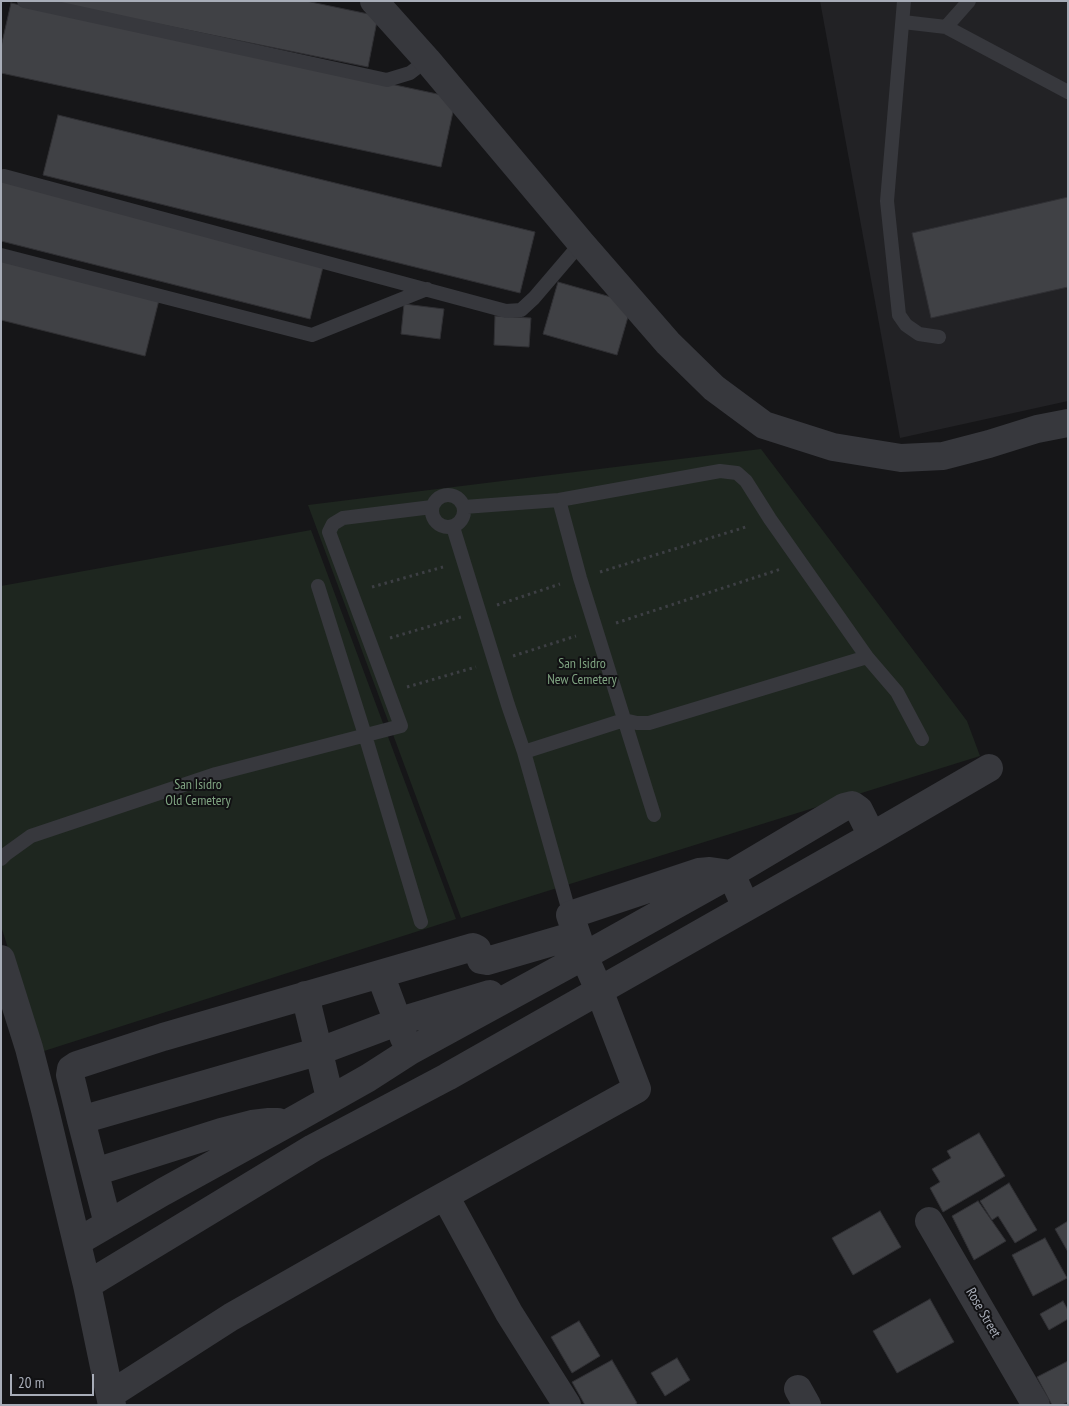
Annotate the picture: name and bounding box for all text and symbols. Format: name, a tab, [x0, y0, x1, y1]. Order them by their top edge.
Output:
park label: San Isidro New Cemetery	[547, 656, 617, 689]
park label: San Isidro Old Cemetery	[165, 777, 231, 810]
street label: Rose Street	[962, 1285, 1004, 1341]
scale bar	[12, 1364, 96, 1396]
text: 20 m	[18, 1373, 44, 1392]

